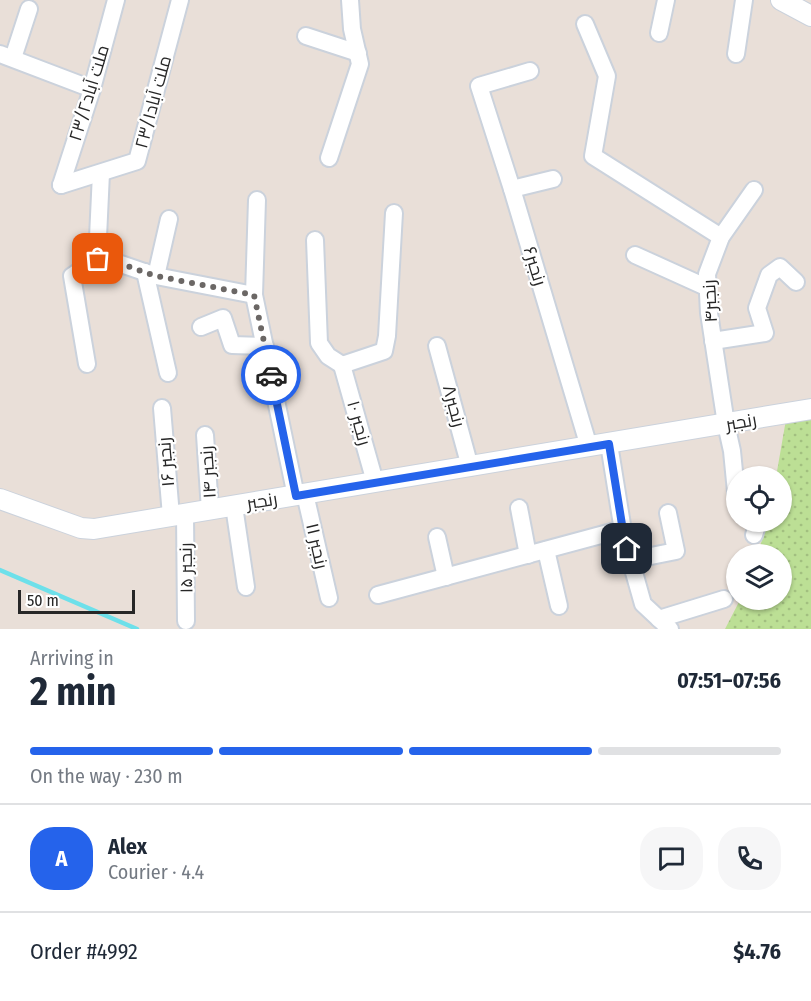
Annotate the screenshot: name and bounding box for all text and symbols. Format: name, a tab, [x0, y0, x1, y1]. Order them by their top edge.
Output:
street label: ملت آباد۲۳/۲	[64, 42, 114, 144]
street label: ملت آباد۲۳/۱	[130, 53, 176, 151]
pin	[72, 233, 123, 284]
icon: bag	[81, 242, 114, 275]
street label: رنجبر۶	[519, 244, 551, 288]
street label: رنجبر۴	[698, 279, 722, 323]
courier	[241, 345, 301, 405]
icon: car	[255, 359, 288, 392]
street label: رنجبر۸	[438, 383, 470, 429]
street label: رنجبر ۱۰	[342, 398, 376, 448]
street label: رنجبر	[723, 408, 758, 436]
street label: رنجبر ۱۶	[153, 436, 179, 488]
street label: رنجبر ۱۴	[195, 445, 221, 499]
map controls	[726, 466, 792, 610]
button: locate	[726, 466, 792, 532]
street label: رنجبر	[244, 488, 279, 514]
street label: رنجبر ۱۱	[301, 521, 333, 571]
pin	[601, 523, 652, 574]
icon: home	[610, 532, 643, 565]
street label: رنجبر ۱۵	[175, 542, 197, 594]
button: layers	[726, 544, 792, 610]
scale bar	[18, 587, 135, 614]
text: 50 m	[27, 591, 59, 610]
text: Arriving in	[30, 646, 114, 670]
text: 07:51–07:56	[677, 667, 781, 694]
text: 2 min	[30, 669, 116, 715]
text: On the way · 230 m	[30, 764, 183, 788]
button: chat	[640, 827, 703, 890]
button: phone	[718, 827, 781, 890]
text: Alex	[108, 833, 147, 860]
text: A	[56, 845, 67, 872]
text: Courier · 4.4	[108, 860, 204, 884]
text: Order #4992	[30, 938, 138, 965]
text: $4.76	[733, 938, 781, 965]

